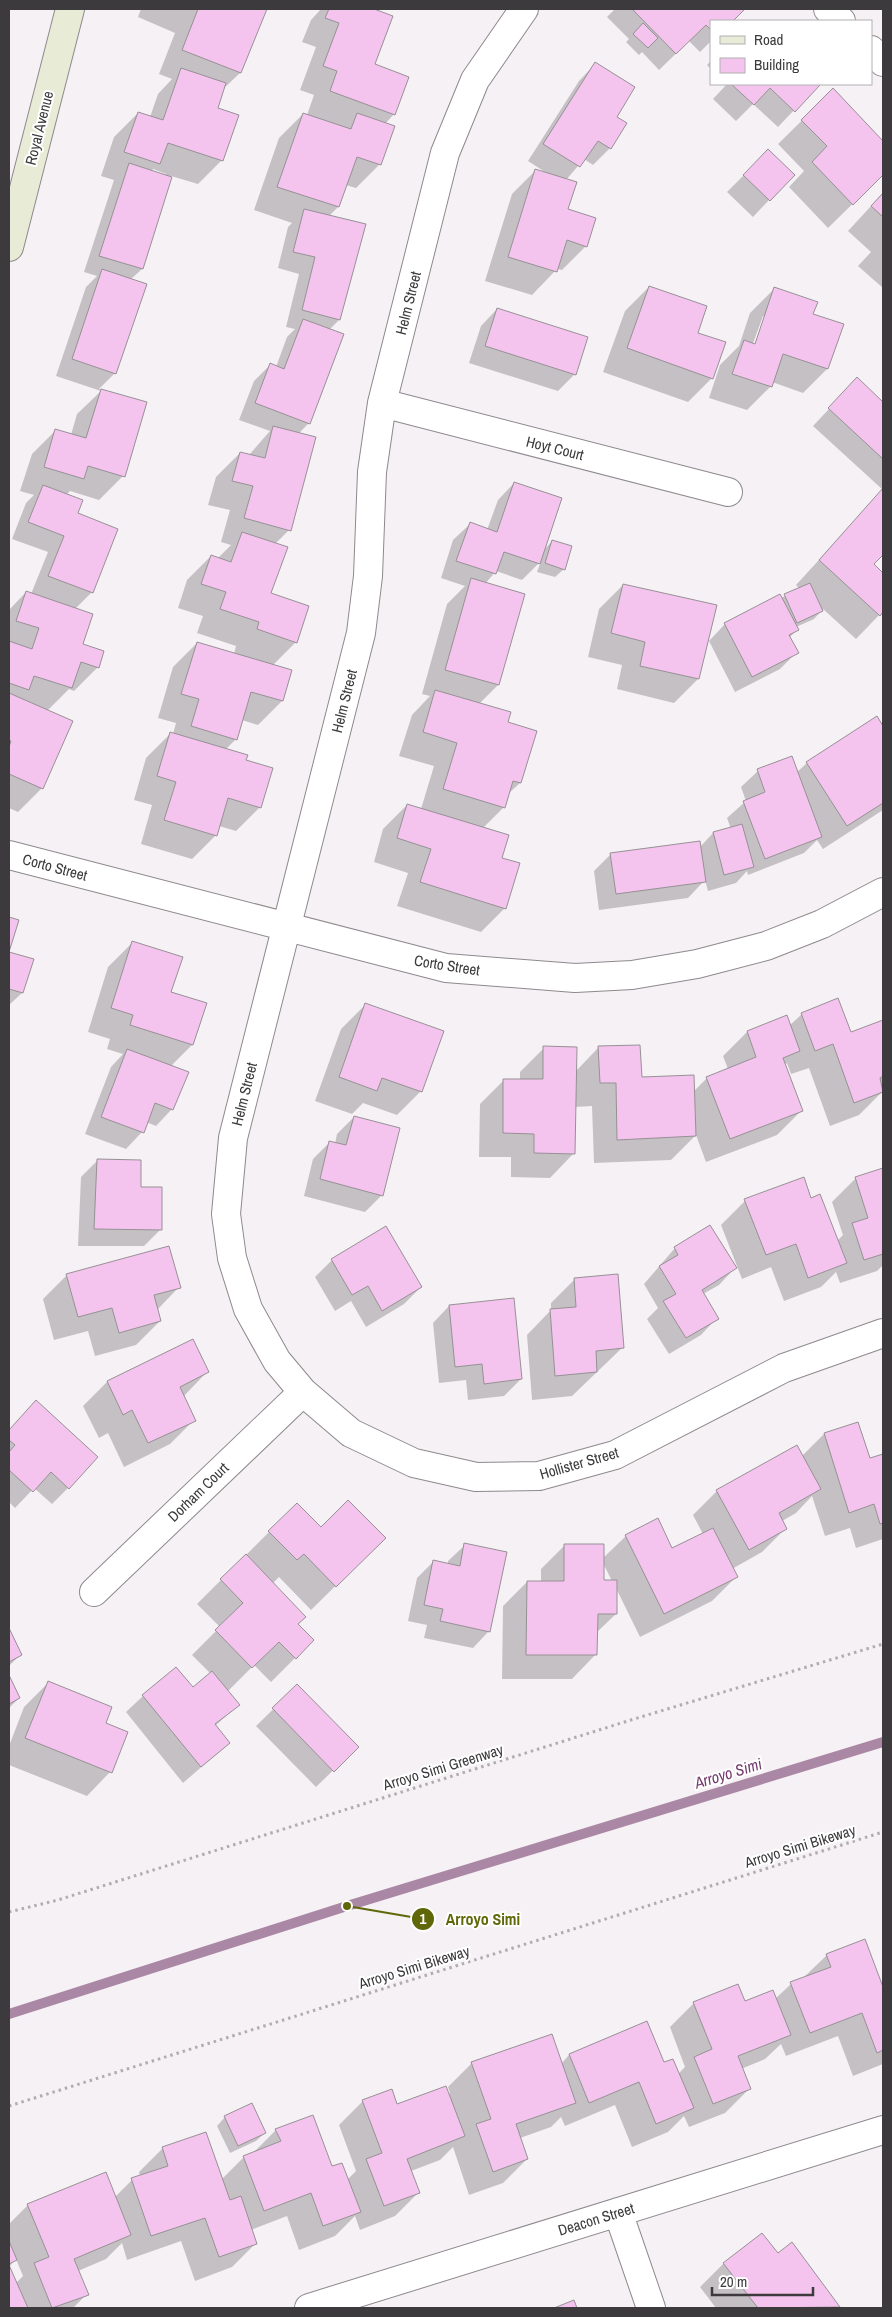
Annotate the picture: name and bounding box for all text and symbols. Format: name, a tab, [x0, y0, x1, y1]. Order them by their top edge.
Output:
legend	[710, 20, 872, 85]
text: Road	[754, 29, 783, 50]
text: Building	[754, 54, 799, 75]
street label: Royal Avenue	[20, 89, 58, 167]
street label: Helm Street	[390, 268, 426, 337]
street label: Hoyt Court	[524, 431, 587, 465]
street label: Helm Street	[326, 666, 362, 735]
street label: Corto Street	[20, 848, 90, 886]
street label: Corto Street	[413, 949, 482, 981]
street label: Helm Street	[226, 1059, 262, 1128]
street label: Hollister Street	[537, 1442, 622, 1484]
street label: Dorham Court	[163, 1457, 233, 1526]
street label: Arroyo Simi Greenway	[379, 1739, 506, 1796]
water label: Arroyo Simi	[691, 1752, 765, 1794]
street label: Arroyo Simi Bikeway	[741, 1819, 859, 1873]
callout: Arroyo Simi	[411, 1904, 530, 1935]
text: 1	[420, 1908, 427, 1929]
text: Arroyo Simi	[446, 1908, 520, 1930]
street label: Arroyo Simi Bikeway	[355, 1940, 473, 1994]
street label: Deacon Street	[555, 2197, 637, 2241]
scale bar	[712, 2264, 813, 2296]
text: 20 m	[720, 2271, 747, 2292]

